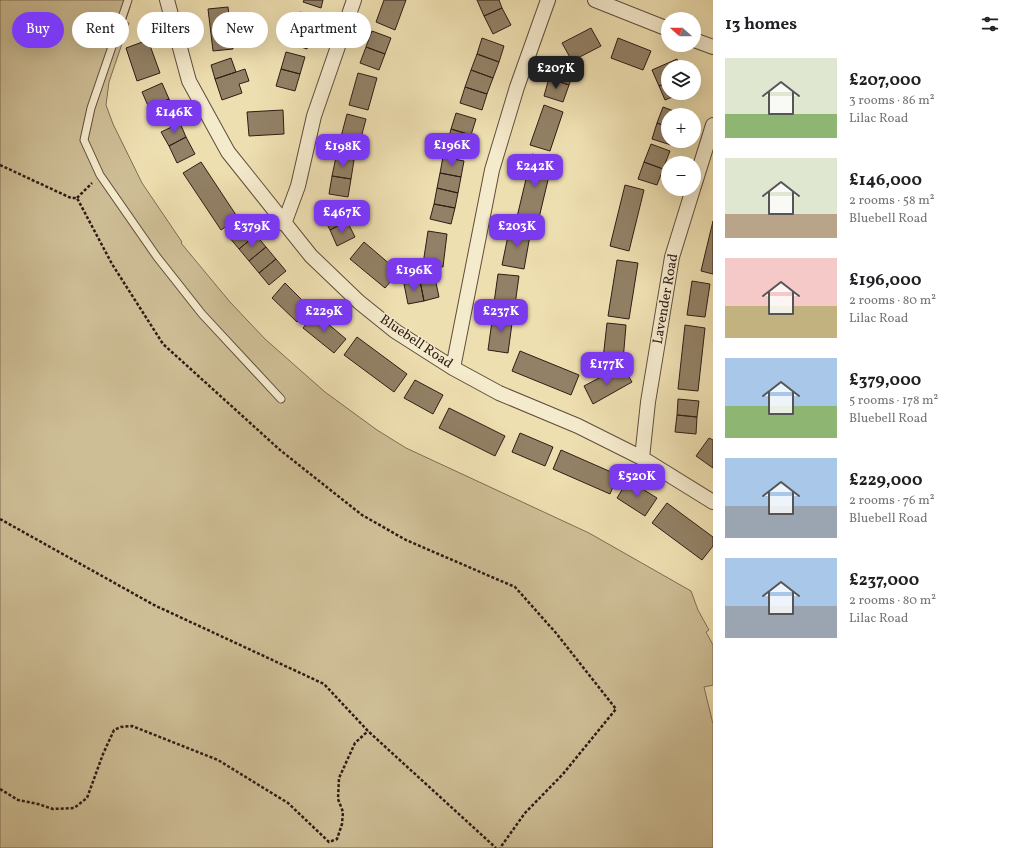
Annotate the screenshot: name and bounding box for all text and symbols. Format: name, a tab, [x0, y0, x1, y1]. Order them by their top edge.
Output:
chip: Buy	[12, 12, 64, 48]
chip: Rent	[72, 12, 129, 48]
chip: Filters	[137, 12, 204, 48]
chip: New	[212, 12, 268, 48]
chip: Apartment	[276, 12, 371, 48]
north arrow	[661, 12, 701, 52]
map controls	[661, 12, 701, 196]
text: 13 homes	[725, 13, 797, 36]
icon: filters	[979, 13, 1001, 35]
pin: £207K	[528, 56, 584, 90]
text: £207K	[537, 60, 575, 78]
button: layers	[661, 60, 701, 100]
text: £207,000	[849, 69, 921, 92]
icon: home	[757, 74, 805, 122]
text: 3 rooms · 86 m²	[849, 92, 934, 110]
pin: £146K	[146, 100, 202, 134]
text: £146K	[155, 104, 193, 122]
button: +	[661, 108, 701, 148]
text: Lilac Road	[849, 110, 908, 128]
pin: £196K	[424, 133, 480, 167]
pin: £198K	[315, 134, 371, 168]
text: £196K	[434, 137, 470, 155]
text: £198K	[325, 138, 361, 156]
pin: £242K	[507, 154, 563, 188]
button: −	[661, 156, 701, 196]
text: £242K	[516, 158, 554, 176]
text: £146,000	[849, 169, 922, 192]
icon: home	[757, 174, 805, 222]
text: 2 rooms · 58 m²	[849, 192, 934, 210]
pin: £467K	[314, 200, 370, 234]
text: £467K	[323, 204, 361, 222]
text: Bluebell Road	[849, 210, 927, 228]
pin: £379K	[224, 214, 280, 248]
pin: £203K	[489, 214, 545, 248]
text: £379K	[234, 218, 270, 236]
text: £203K	[498, 218, 536, 236]
street label: Lavender Road	[649, 252, 683, 346]
pin: £196K	[386, 258, 442, 292]
text: £196K	[396, 262, 432, 280]
text: £196,000	[849, 269, 921, 292]
icon: home	[757, 274, 805, 322]
text: 2 rooms · 80 m²	[849, 292, 936, 310]
pin: £229K	[296, 299, 352, 333]
pin: £237K	[473, 299, 529, 333]
text: £229K	[305, 303, 343, 321]
text: £237K	[483, 303, 519, 321]
street label: Bluebell Road	[376, 310, 456, 374]
text: Lilac Road	[849, 310, 908, 328]
pin: £177K	[579, 352, 635, 386]
text: £177K	[590, 356, 624, 374]
text: £379,000	[849, 369, 921, 392]
icon: home	[757, 374, 805, 422]
text: 5 rooms · 178 m²	[849, 392, 938, 410]
text: Bluebell Road	[849, 410, 927, 428]
pin: £520K	[609, 464, 665, 498]
text: £520K	[618, 468, 656, 486]
text: £229,000	[849, 469, 922, 492]
icon: home	[757, 474, 805, 522]
text: 2 rooms · 76 m²	[849, 492, 934, 510]
text: Bluebell Road	[849, 510, 927, 528]
text: £237,000	[849, 569, 919, 592]
icon: home	[757, 574, 805, 622]
text: 2 rooms · 80 m²	[849, 592, 936, 610]
text: Lilac Road	[849, 610, 908, 628]

